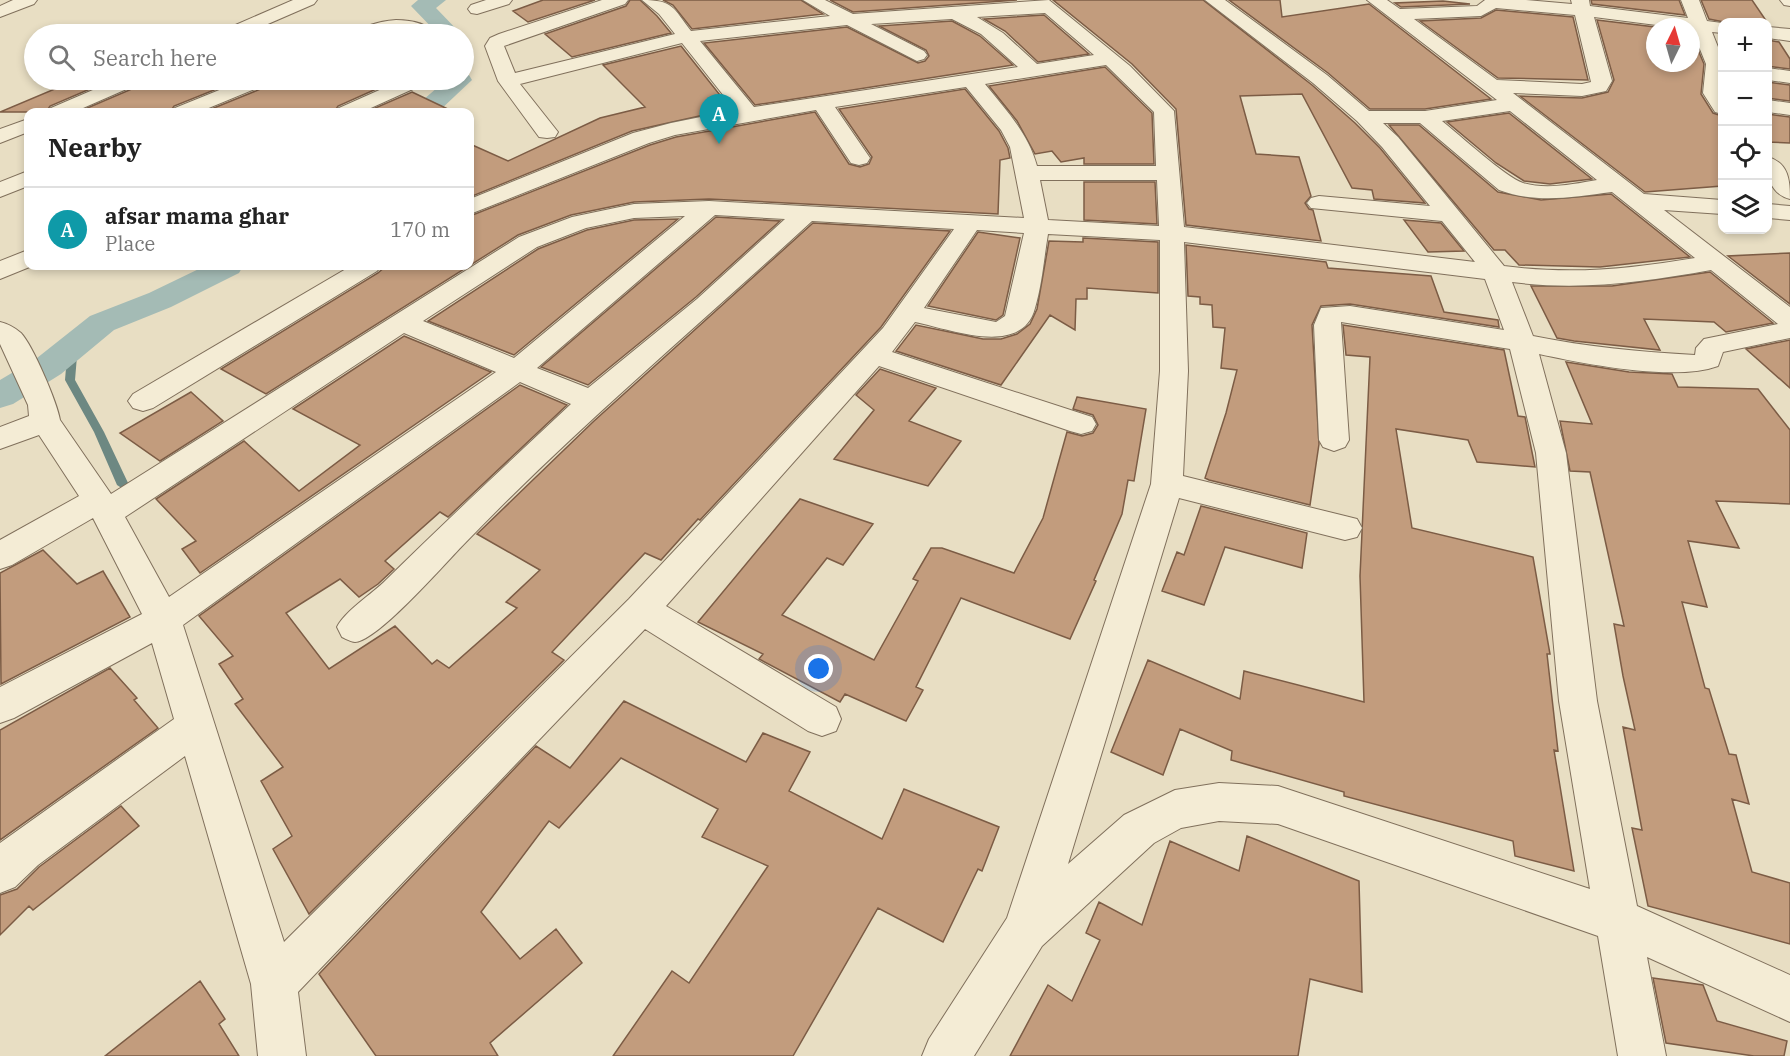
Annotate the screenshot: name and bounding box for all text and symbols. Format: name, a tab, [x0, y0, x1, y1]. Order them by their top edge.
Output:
north arrow	[1646, 18, 1700, 72]
map controls	[1718, 18, 1772, 234]
button: +	[1718, 18, 1772, 72]
search box	[24, 24, 474, 90]
icon: search	[45, 41, 78, 74]
text: Search here	[93, 43, 217, 72]
button: −	[1718, 72, 1772, 126]
pin: A	[700, 94, 738, 144]
button: locate	[1718, 126, 1772, 180]
text: Nearby	[48, 130, 142, 164]
button: layers	[1718, 180, 1772, 234]
text: afsar mama ghar	[105, 201, 289, 230]
text: A	[61, 216, 74, 243]
text: 170 m	[390, 216, 450, 243]
text: Place	[105, 230, 155, 257]
your location	[804, 654, 833, 683]

